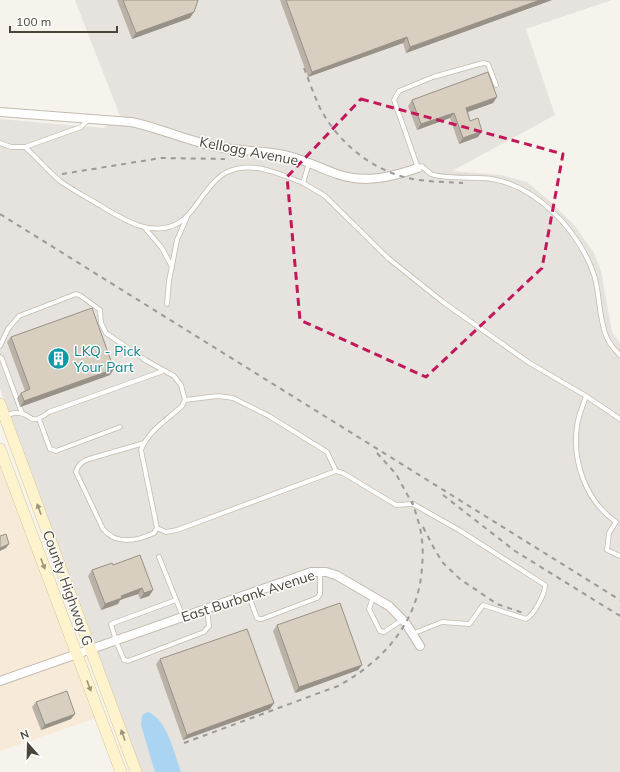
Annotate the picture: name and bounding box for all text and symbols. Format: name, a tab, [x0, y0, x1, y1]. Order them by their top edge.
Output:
scale bar	[10, 8, 117, 34]
text: 100 m	[16, 14, 51, 29]
street label: Kellogg Avenue	[198, 133, 300, 169]
place label: LKQ - Pick Your Part	[73, 342, 142, 376]
building icon: LKQ - Pick Your Part	[45, 346, 71, 372]
one-way arrow	[35, 502, 41, 514]
street label: County Highway G	[39, 528, 97, 648]
one-way arrow	[41, 559, 47, 571]
street label: East Burbank Avenue	[179, 566, 317, 626]
one-way arrow	[86, 680, 92, 692]
north arrow	[8, 724, 48, 764]
text: N	[18, 727, 31, 743]
one-way arrow	[119, 729, 125, 741]

